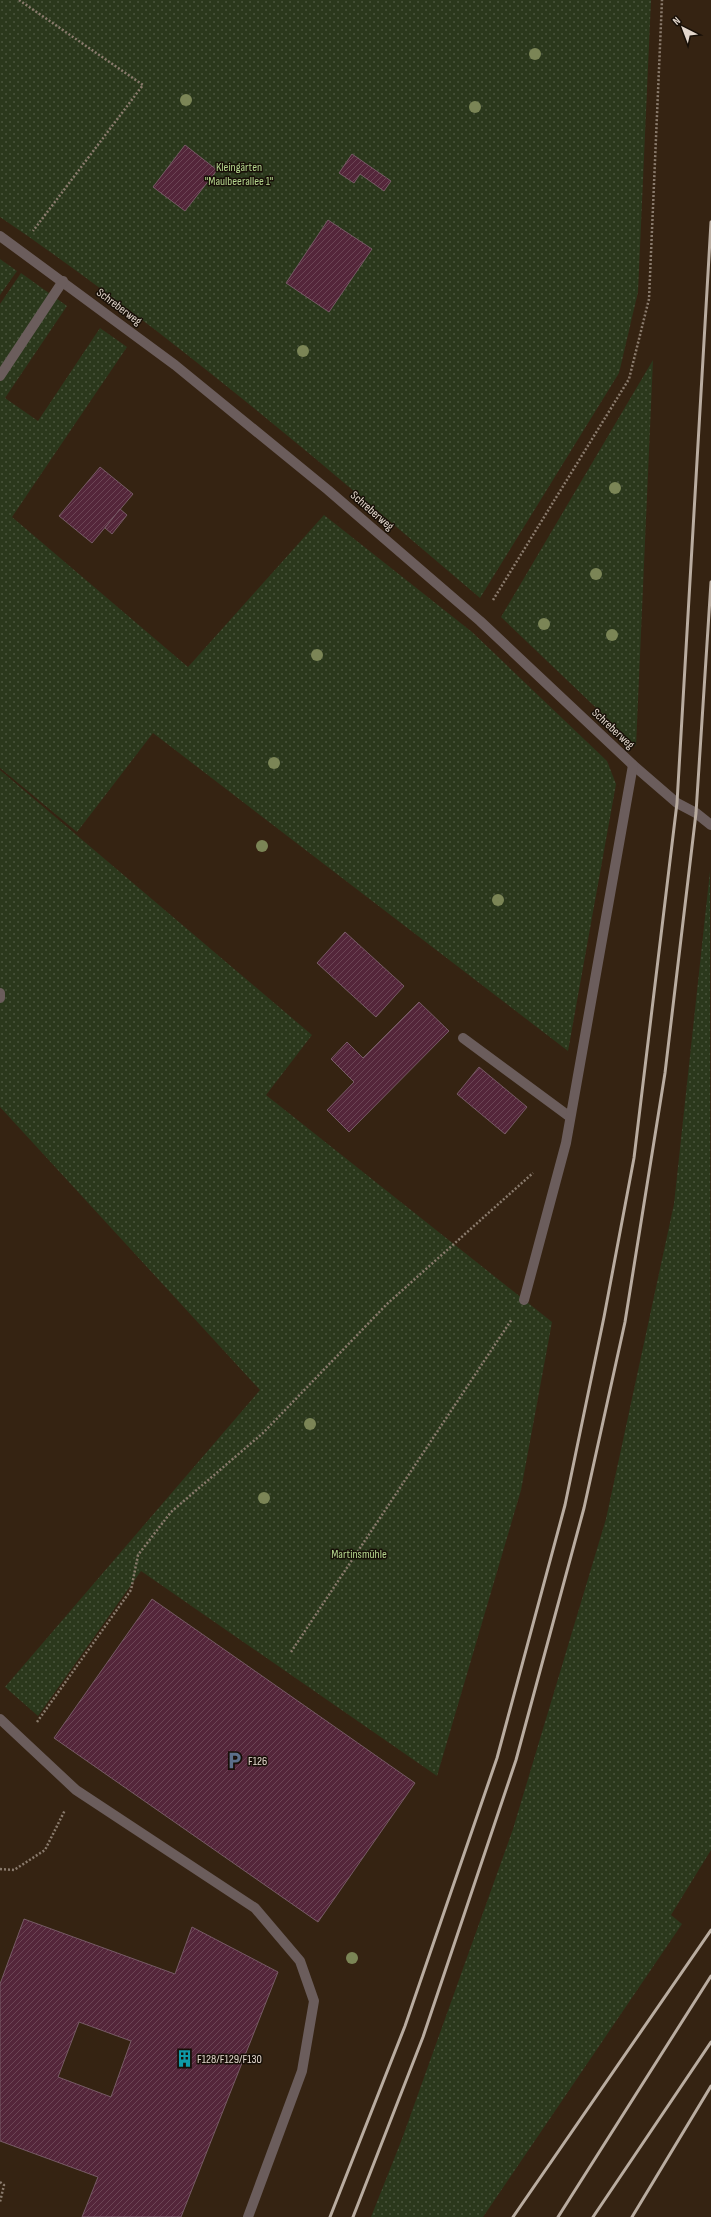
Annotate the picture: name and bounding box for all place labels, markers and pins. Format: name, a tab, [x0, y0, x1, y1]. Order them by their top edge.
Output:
parking icon: F126	[225, 1751, 245, 1771]
place label: F126	[248, 1754, 267, 1769]
building icon: F128/F129/F130	[174, 2049, 194, 2069]
place label: F128/F129/F130	[197, 2052, 262, 2067]

